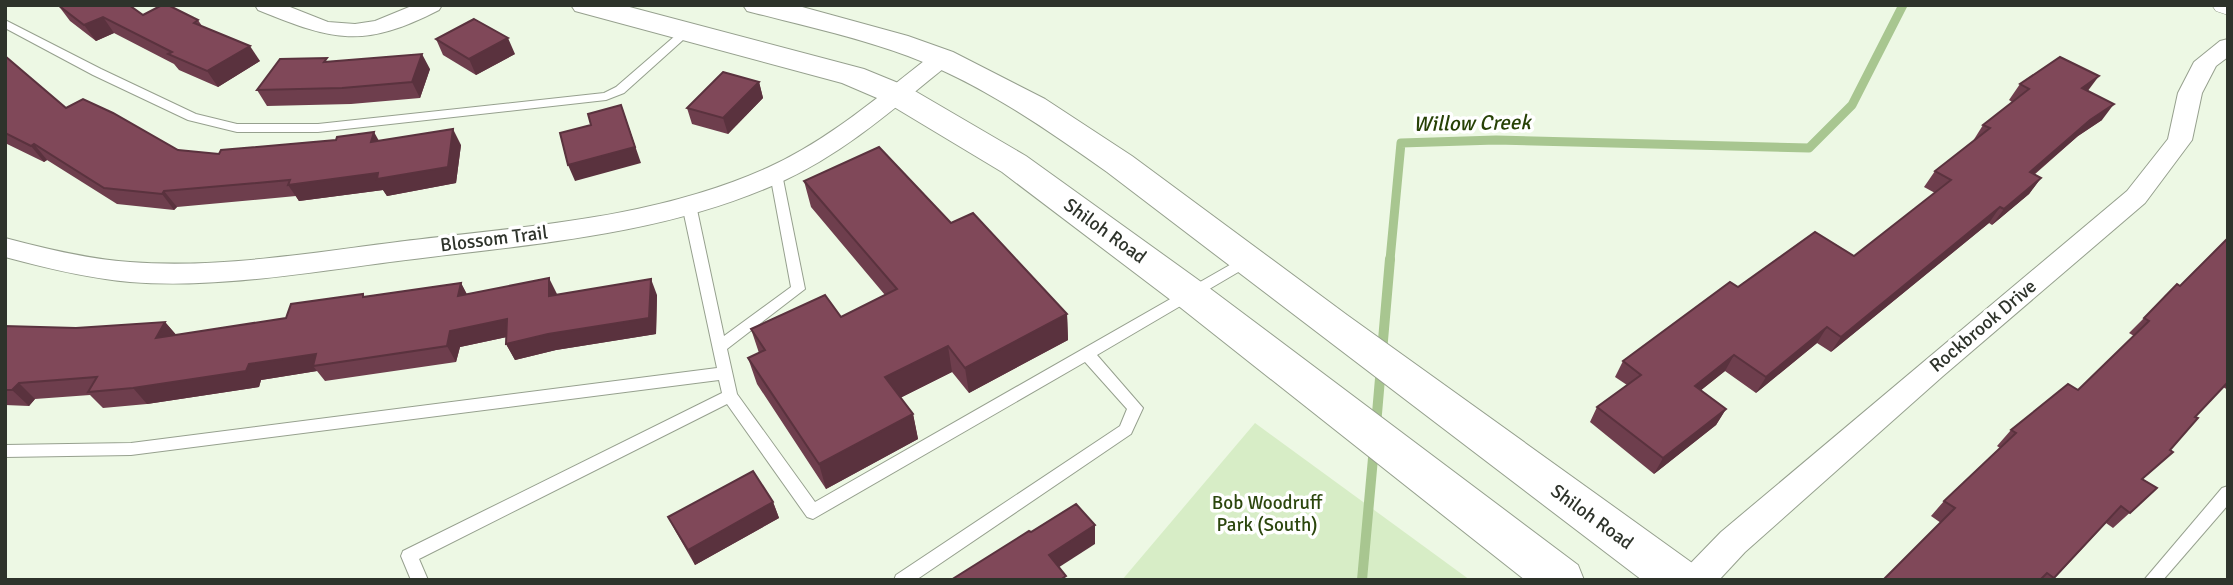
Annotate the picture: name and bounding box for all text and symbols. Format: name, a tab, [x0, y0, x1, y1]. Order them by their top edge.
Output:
water label: Willow Creek	[1413, 109, 1533, 137]
street label: Shiloh Road	[1059, 193, 1151, 269]
street label: Blossom Trail	[439, 220, 549, 258]
street label: Rockbrook Drive	[1925, 274, 2041, 378]
street label: Shiloh Road	[1546, 479, 1638, 555]
park label: Bob Woodruff Park (South)	[1212, 491, 1323, 537]

